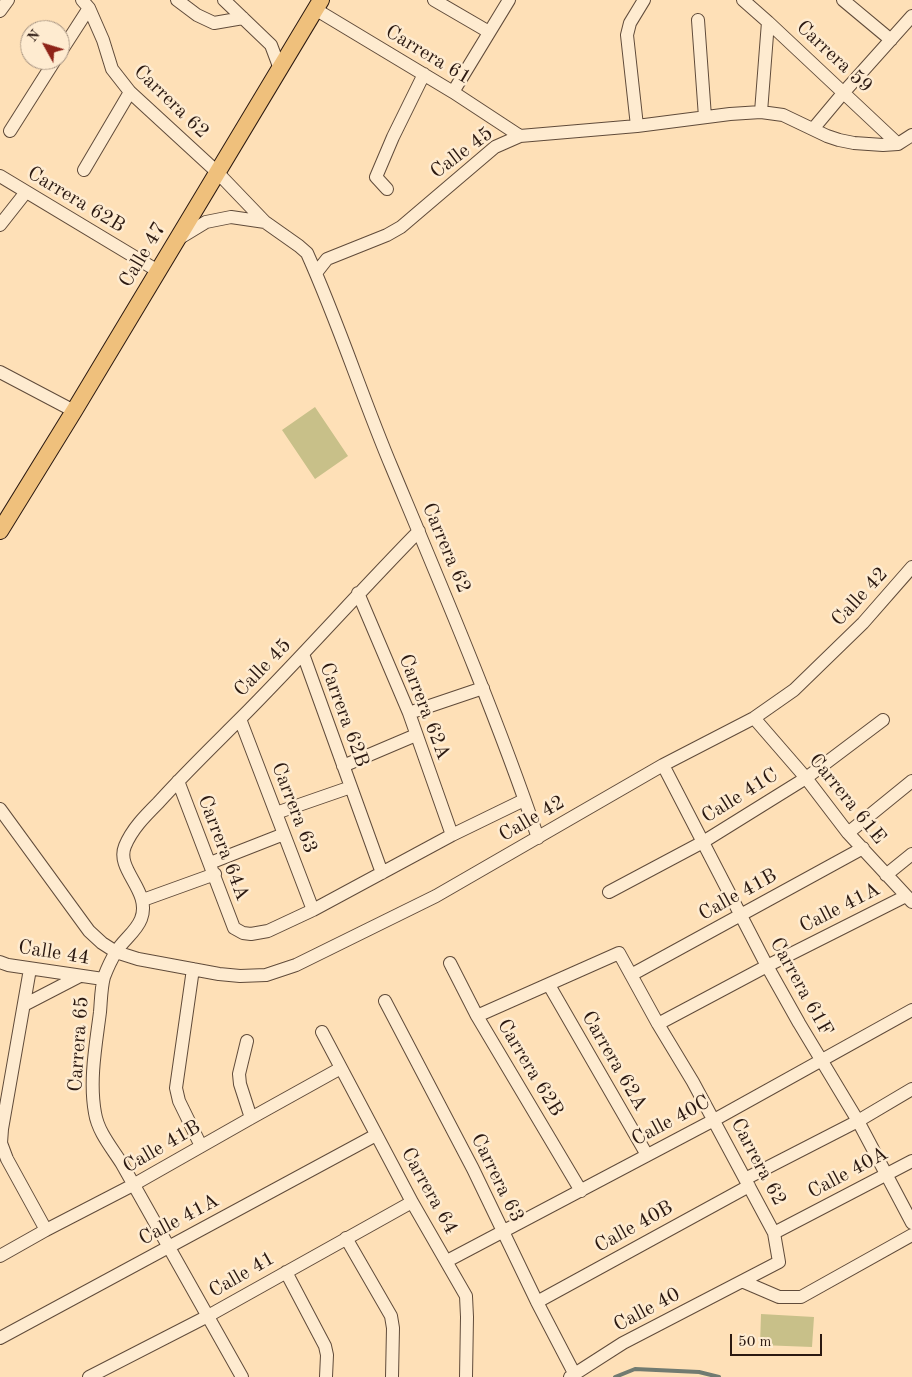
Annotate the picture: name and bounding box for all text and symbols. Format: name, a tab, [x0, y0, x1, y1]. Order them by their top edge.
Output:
street label: Carrera 59	[791, 16, 877, 98]
north arrow	[20, 20, 70, 70]
street label: Carrera 61	[381, 20, 475, 90]
text: N	[25, 28, 43, 45]
street label: Carrera 62	[128, 60, 214, 144]
street label: Calle 45	[426, 122, 498, 184]
street label: Carrera 62B	[23, 162, 129, 238]
street label: Calle 47	[114, 218, 172, 292]
street label: Carrera 62	[416, 499, 476, 597]
street label: Calle 42	[827, 562, 893, 632]
street label: Calle 45	[229, 634, 297, 702]
street label: Carrera 62A	[393, 651, 455, 763]
street label: Carrera 62B	[314, 659, 374, 771]
street label: Carrera 61E	[803, 749, 891, 849]
street label: Carrera 63	[266, 759, 322, 857]
street label: Calle 41C	[697, 763, 783, 829]
street label: Calle 42	[495, 791, 569, 847]
street label: Carrera 64A	[192, 792, 254, 904]
street label: Calle 41B	[695, 864, 781, 926]
street label: Calle 41A	[796, 877, 884, 939]
street label: Carrera 61F	[764, 933, 838, 1041]
street label: Calle 44	[17, 936, 91, 970]
street label: Carrera 65	[64, 995, 94, 1093]
street label: Carrera 62A	[576, 1007, 652, 1115]
street label: Carrera 62B	[492, 1015, 568, 1121]
street label: Calle 40C	[628, 1090, 714, 1152]
street label: Carrera 62	[725, 1114, 791, 1210]
street label: Calle 41B	[119, 1115, 205, 1179]
street label: Carrera 63	[465, 1130, 529, 1226]
street label: Calle 40A	[804, 1142, 892, 1204]
street label: Carrera 64	[395, 1143, 463, 1239]
street label: Calle 41A	[135, 1189, 223, 1251]
street label: Calle 40B	[591, 1196, 677, 1258]
street label: Calle 41	[205, 1247, 279, 1303]
street label: Calle 40	[610, 1282, 684, 1338]
scale bar	[732, 1324, 824, 1356]
text: 50 m	[738, 1335, 772, 1350]

